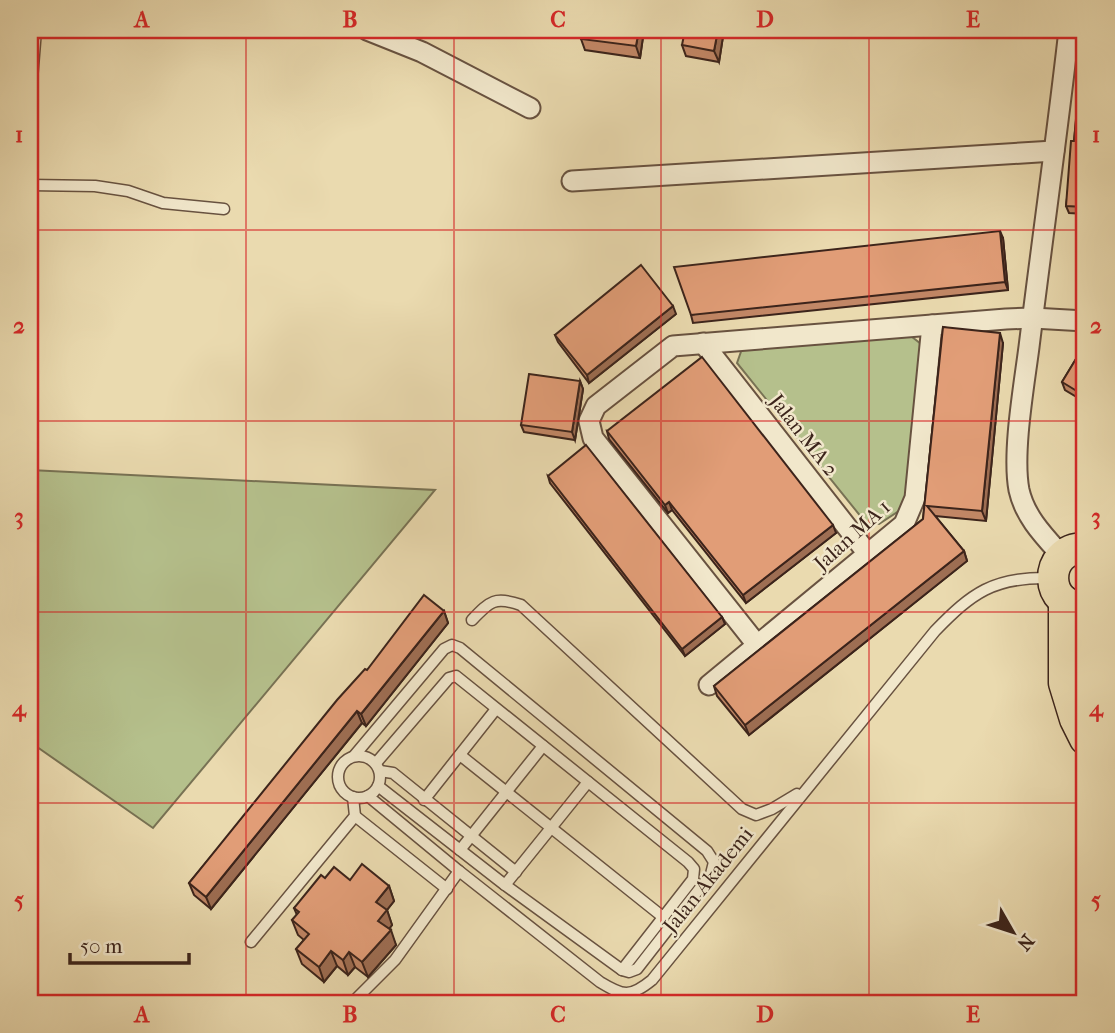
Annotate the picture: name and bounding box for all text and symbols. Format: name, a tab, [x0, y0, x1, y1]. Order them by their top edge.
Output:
text: A	[133, 6, 151, 33]
text: B	[343, 6, 358, 33]
text: C	[550, 6, 566, 33]
text: D	[756, 6, 774, 33]
text: E	[966, 6, 980, 33]
text: 1	[15, 121, 23, 148]
text: 1	[1092, 121, 1100, 148]
text: 2	[13, 312, 25, 339]
text: 2	[1090, 312, 1102, 339]
street label: Jalan MA 2	[763, 388, 844, 481]
street label: Jalan MA 1	[807, 495, 895, 577]
text: 3	[14, 503, 24, 530]
text: 3	[1091, 503, 1101, 530]
text: 4	[11, 695, 27, 722]
text: 4	[1088, 695, 1104, 722]
street label: Jalan Akademi	[657, 822, 758, 939]
text: 5	[14, 886, 24, 913]
text: 5	[1091, 886, 1101, 913]
north arrow	[978, 897, 1048, 967]
scale bar	[70, 921, 189, 965]
text: N	[1012, 930, 1039, 955]
text: 50 m	[80, 934, 123, 958]
text: A	[133, 1001, 151, 1028]
text: B	[343, 1001, 358, 1028]
text: C	[550, 1001, 566, 1028]
text: D	[756, 1001, 774, 1028]
text: E	[966, 1001, 980, 1028]

